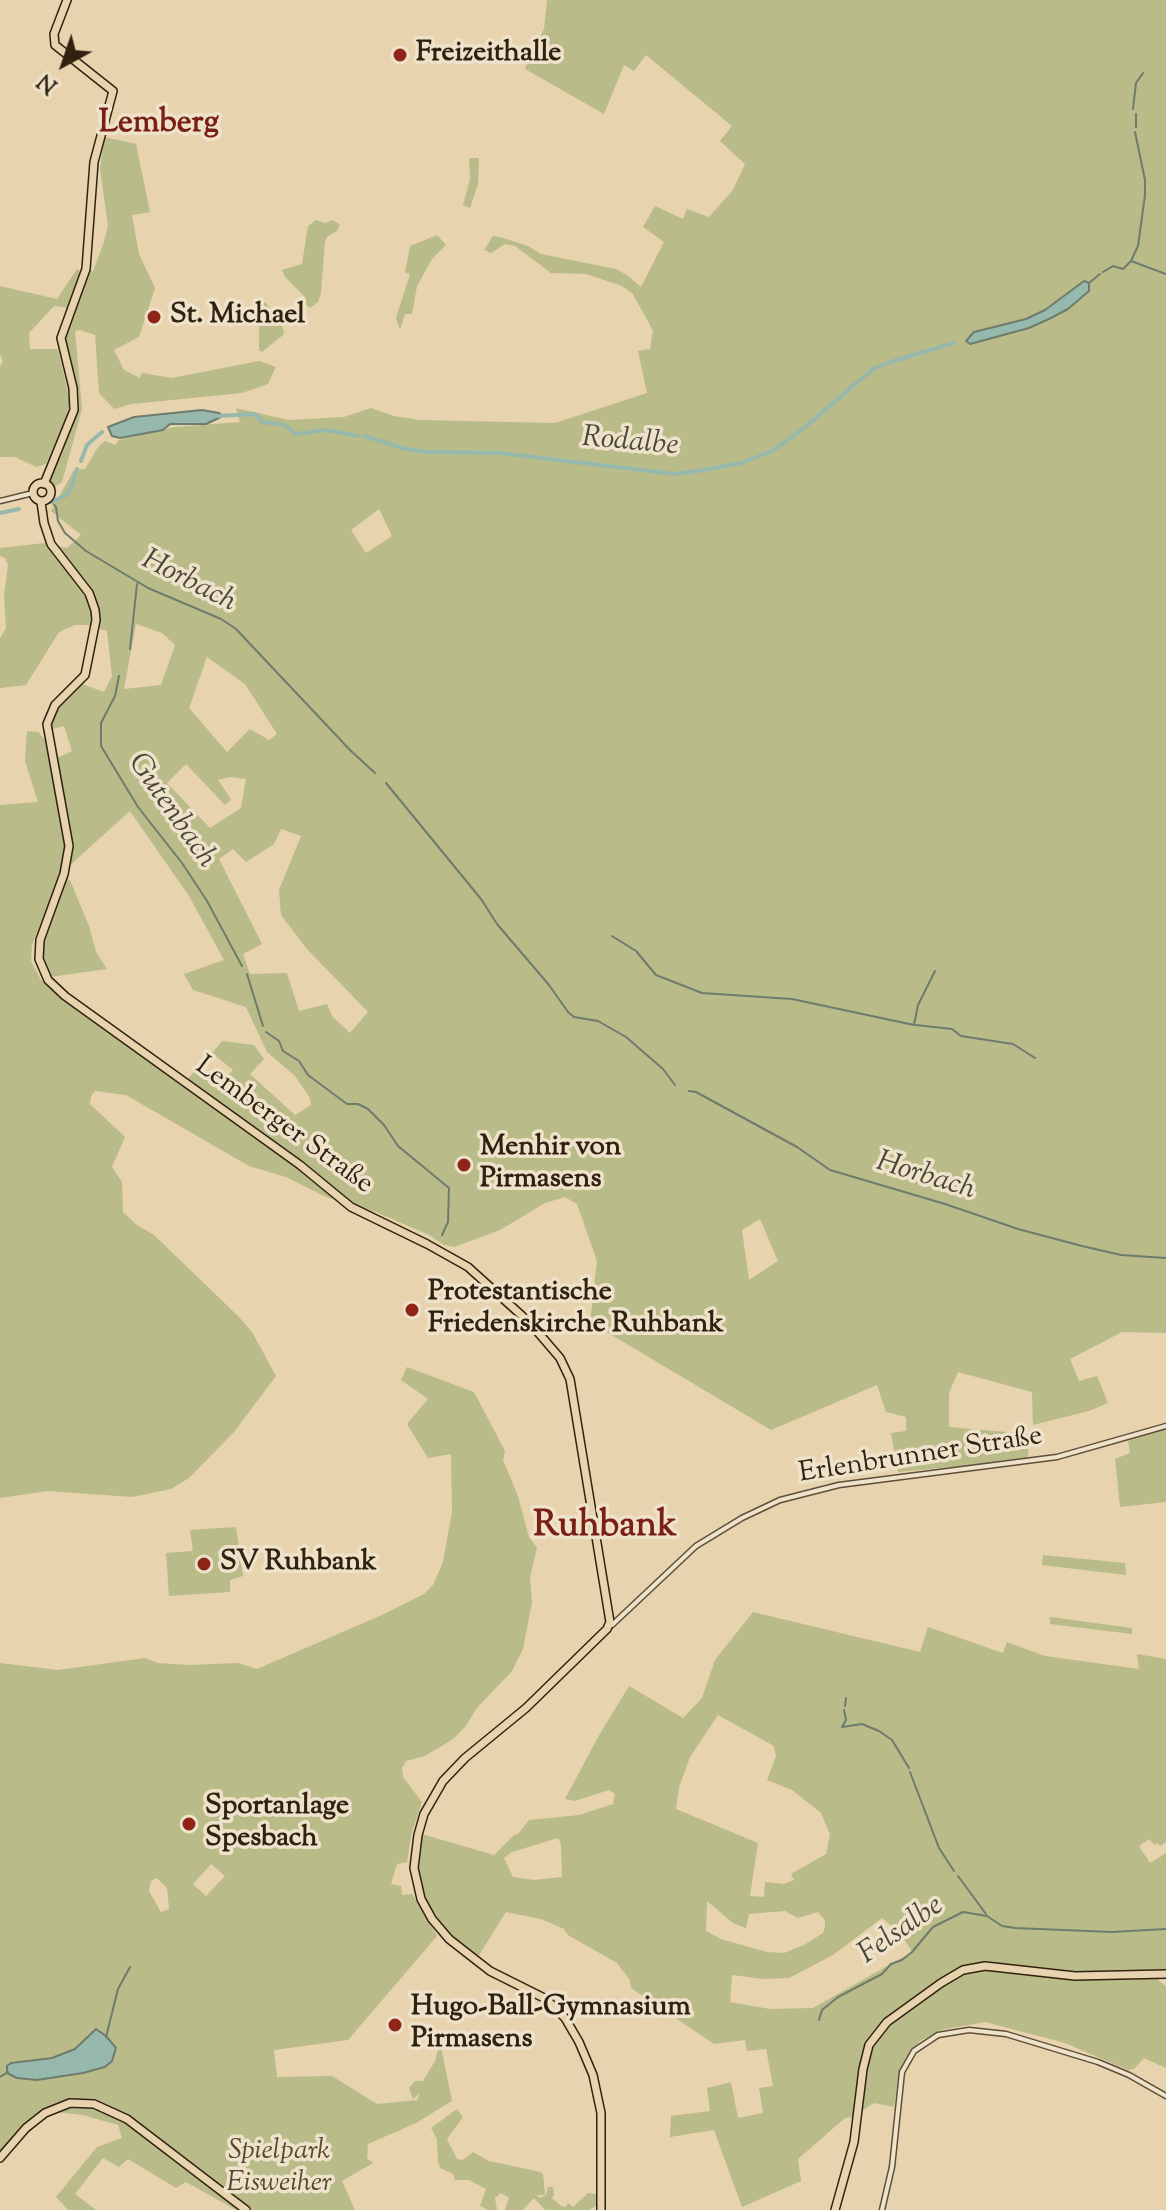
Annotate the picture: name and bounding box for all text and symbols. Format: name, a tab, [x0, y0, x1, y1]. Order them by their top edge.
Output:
north arrow	[24, 24, 104, 104]
place label: Freizeithalle	[416, 38, 561, 72]
marker: Freizeithalle	[391, 46, 409, 64]
text: N	[32, 64, 66, 100]
district label: Lemberg	[99, 107, 219, 145]
place label: St. Michael	[170, 300, 305, 334]
marker: St. Michael	[145, 308, 163, 326]
water label: Rodalbe	[580, 422, 680, 466]
water label: Horbach	[135, 544, 241, 622]
water label: Gutenbach	[118, 748, 222, 876]
street label: Lemberger Straße	[187, 1051, 379, 1203]
place label: Menhir von Pirmasens	[480, 1132, 621, 1198]
water label: Horbach	[871, 1146, 979, 1210]
marker: Menhir von Pirmasens	[455, 1156, 473, 1174]
place label: Protestantische Friedenskirche Ruhbank	[428, 1277, 723, 1343]
marker: Protestantische Friedenskirche Ruhbank	[403, 1301, 421, 1319]
street label: Erlenbrunner Straße	[797, 1421, 1045, 1493]
district label: Ruhbank	[533, 1507, 677, 1551]
place label: SV Ruhbank	[220, 1547, 376, 1581]
marker: SV Ruhbank	[195, 1555, 213, 1573]
place label: Sportanlage Spesbach	[205, 1791, 349, 1857]
marker: Sportanlage Spesbach	[180, 1815, 198, 1833]
water label: Felsalbe	[852, 1890, 952, 1974]
place label: Hugo-Ball-Gymnasium Pirmasens	[411, 1992, 691, 2058]
marker: Hugo-Ball-Gymnasium Pirmasens	[386, 2016, 404, 2034]
park label: Spielpark Eisweiher	[226, 2136, 332, 2202]

